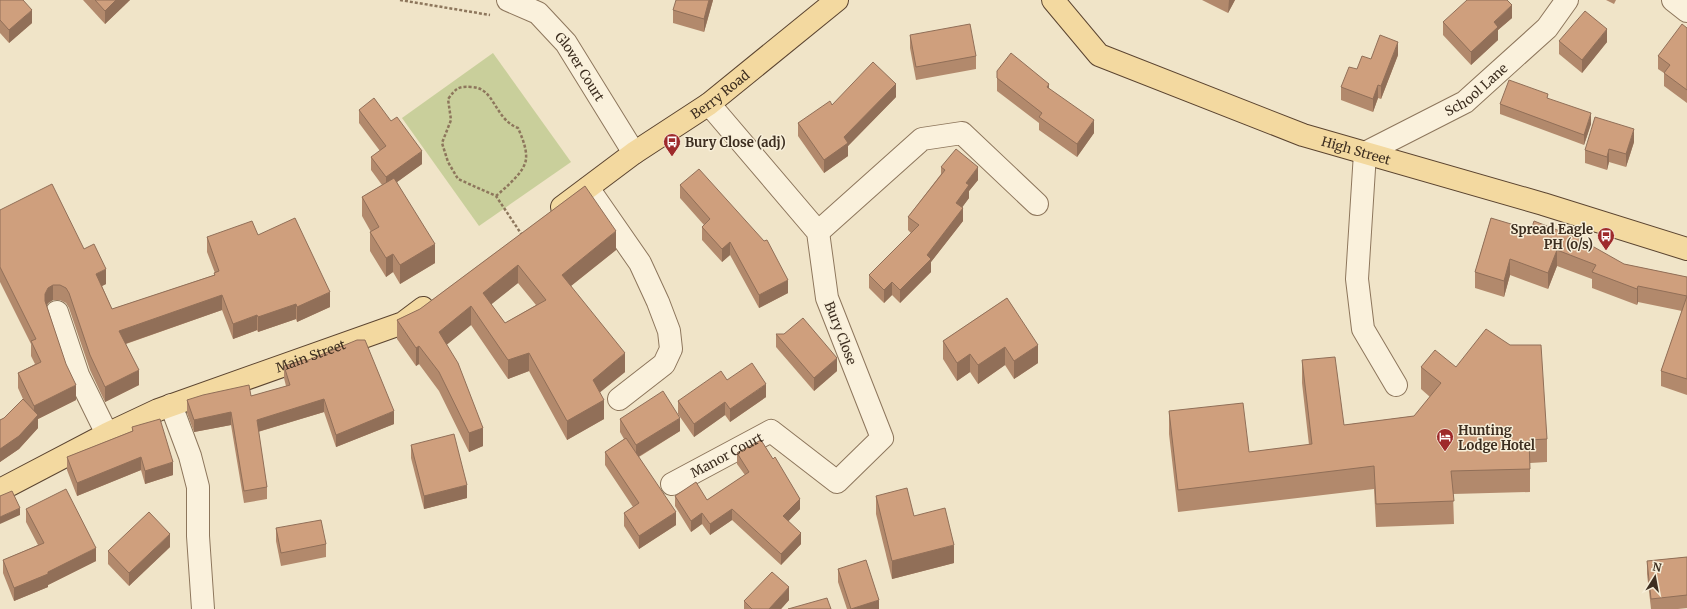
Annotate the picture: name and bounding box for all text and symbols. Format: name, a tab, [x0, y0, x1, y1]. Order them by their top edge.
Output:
street label: Glover Court	[551, 29, 608, 104]
street label: School Lane	[1442, 60, 1511, 120]
street label: Berry Road	[687, 67, 753, 123]
bus stop icon: Bury Close (adj)	[662, 132, 682, 157]
street label: High Street	[1319, 133, 1392, 169]
place label: Bury Close (adj)	[685, 134, 786, 151]
place label: Spread Eagle PH (o/s)	[1511, 221, 1593, 253]
bus stop icon: Spread Eagle PH (o/s)	[1596, 226, 1616, 251]
street label: Bury Close	[821, 299, 861, 368]
street label: Main Street	[273, 336, 348, 377]
place label: Hunting Lodge Hotel	[1458, 422, 1535, 454]
hotel icon: Hunting Lodge Hotel	[1435, 427, 1455, 452]
street label: Manor Court	[688, 429, 766, 482]
north arrow	[1635, 557, 1675, 597]
text: N	[1651, 559, 1663, 575]

